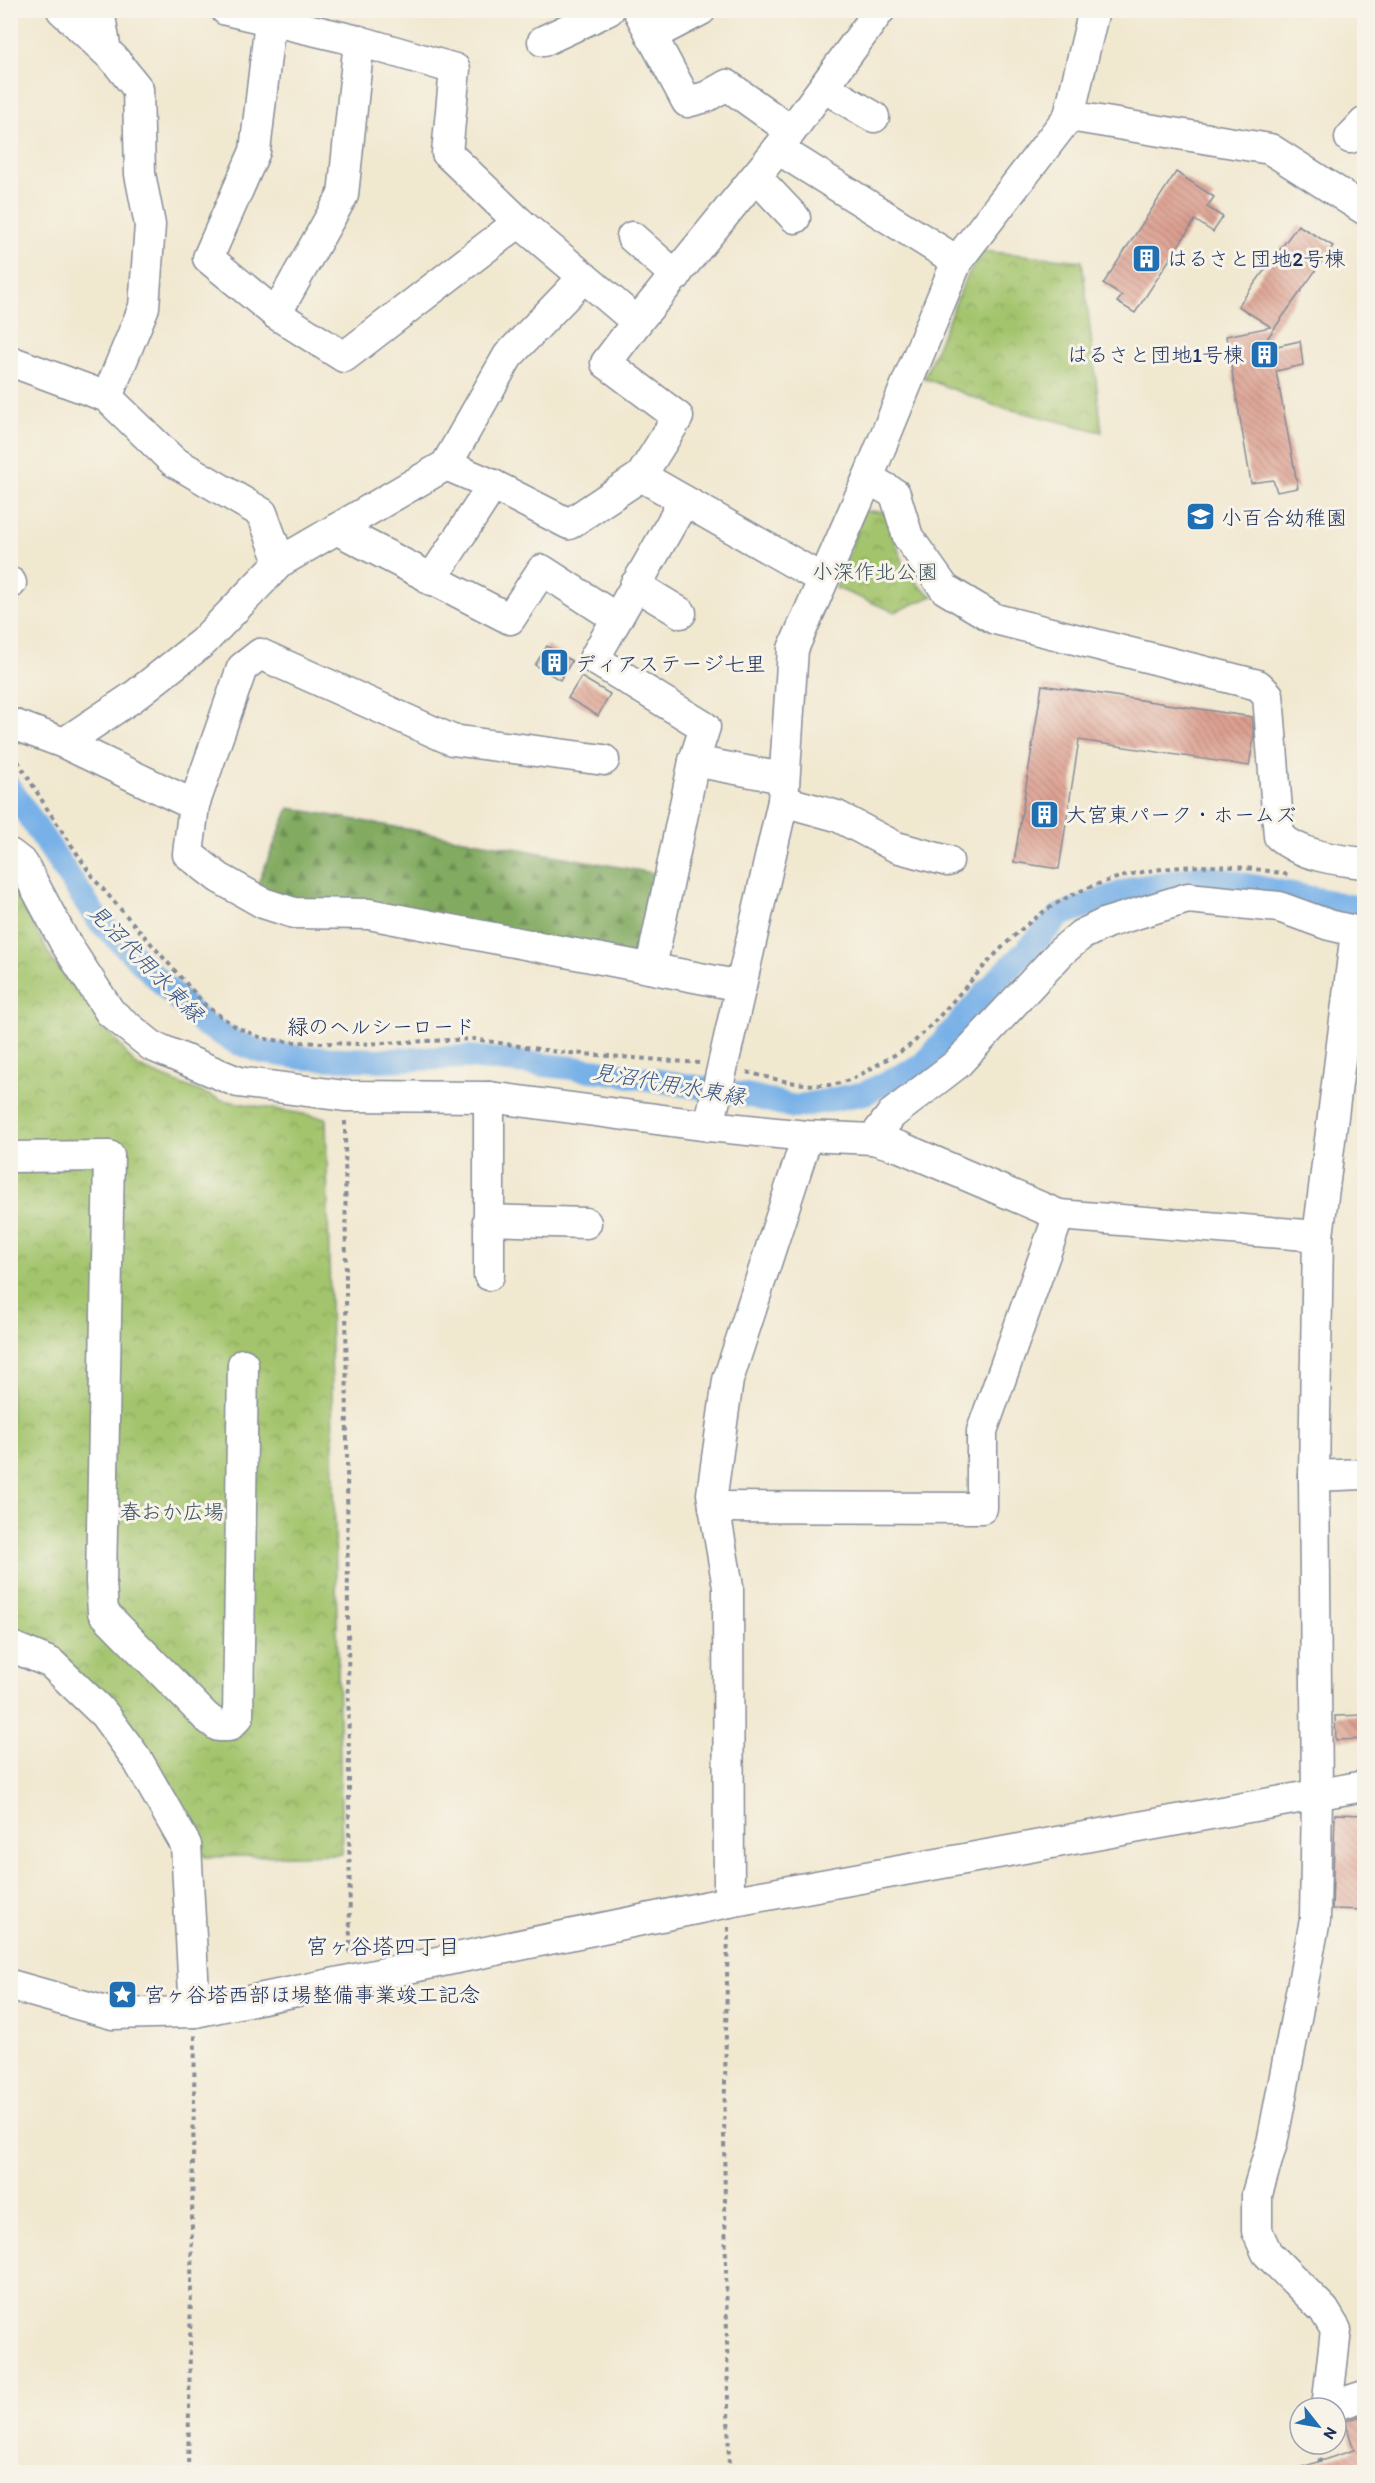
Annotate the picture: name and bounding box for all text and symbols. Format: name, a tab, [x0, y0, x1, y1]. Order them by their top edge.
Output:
building icon: はるさと団地2号棟	[1130, 242, 1162, 274]
place label: はるさと団地2号棟	[1167, 246, 1345, 271]
building icon: はるさと団地1号棟	[1249, 338, 1281, 370]
place label: はるさと団地1号棟	[1067, 342, 1244, 367]
school or university icon: 小百合幼稚園	[1184, 501, 1216, 533]
place label: 小百合幼稚園	[1221, 505, 1347, 530]
park label: 小深作北公園	[812, 559, 938, 584]
building icon: ディアステージ七里	[538, 647, 570, 679]
place label: ディアステージ七里	[575, 651, 766, 676]
building icon: 大宮東パーク・ホームズ	[1029, 798, 1061, 830]
place label: 大宮東パーク・ホームズ	[1066, 802, 1296, 827]
water label: 見沼代用水東縁	[83, 898, 211, 1029]
street label: 緑のヘルシーロード	[287, 1014, 475, 1039]
water label: 見沼代用水東縁	[591, 1057, 749, 1111]
park label: 春おか広場	[120, 1499, 225, 1524]
district label: 宮ヶ谷塔四丁目	[306, 1933, 460, 1960]
place icon: 宮ヶ谷塔西部ほ場整備事業竣工記念	[107, 1978, 139, 2010]
place label: 宮ヶ谷塔西部ほ場整備事業竣工記念	[144, 1982, 480, 2007]
north arrow	[1288, 2396, 1348, 2456]
text: N	[1320, 2424, 1341, 2443]

